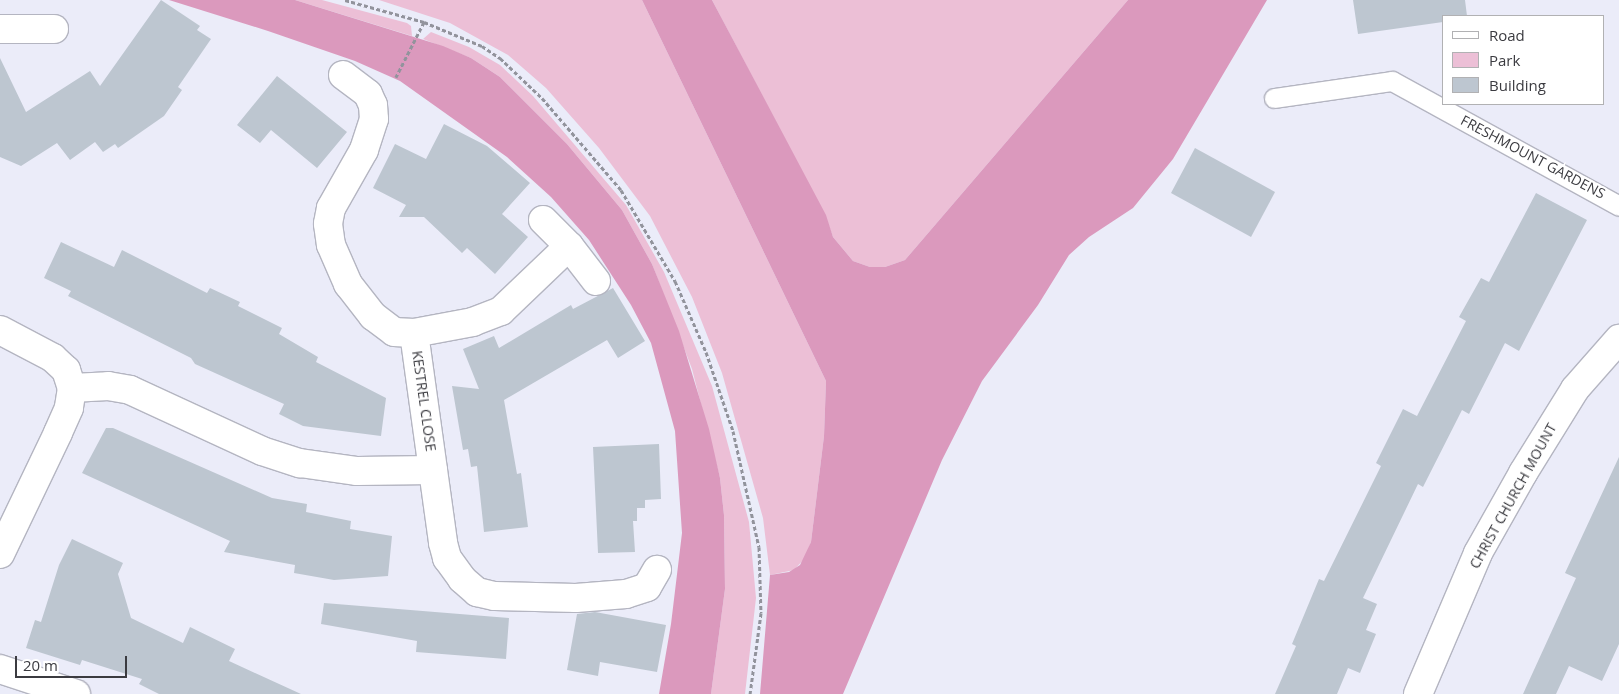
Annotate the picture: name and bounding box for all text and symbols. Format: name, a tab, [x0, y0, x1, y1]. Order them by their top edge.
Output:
legend	[1442, 15, 1604, 105]
text: Road	[1489, 25, 1525, 45]
text: Park	[1489, 50, 1520, 70]
text: Building	[1489, 75, 1546, 95]
street label: FRESHMOUNT GARDENS	[1458, 112, 1608, 202]
street label: KESTREL CLOSE	[409, 350, 439, 452]
street label: CHRIST CHURCH MOUNT	[1466, 420, 1560, 572]
scale bar	[18, 646, 130, 678]
text: 20 m	[23, 655, 58, 675]

